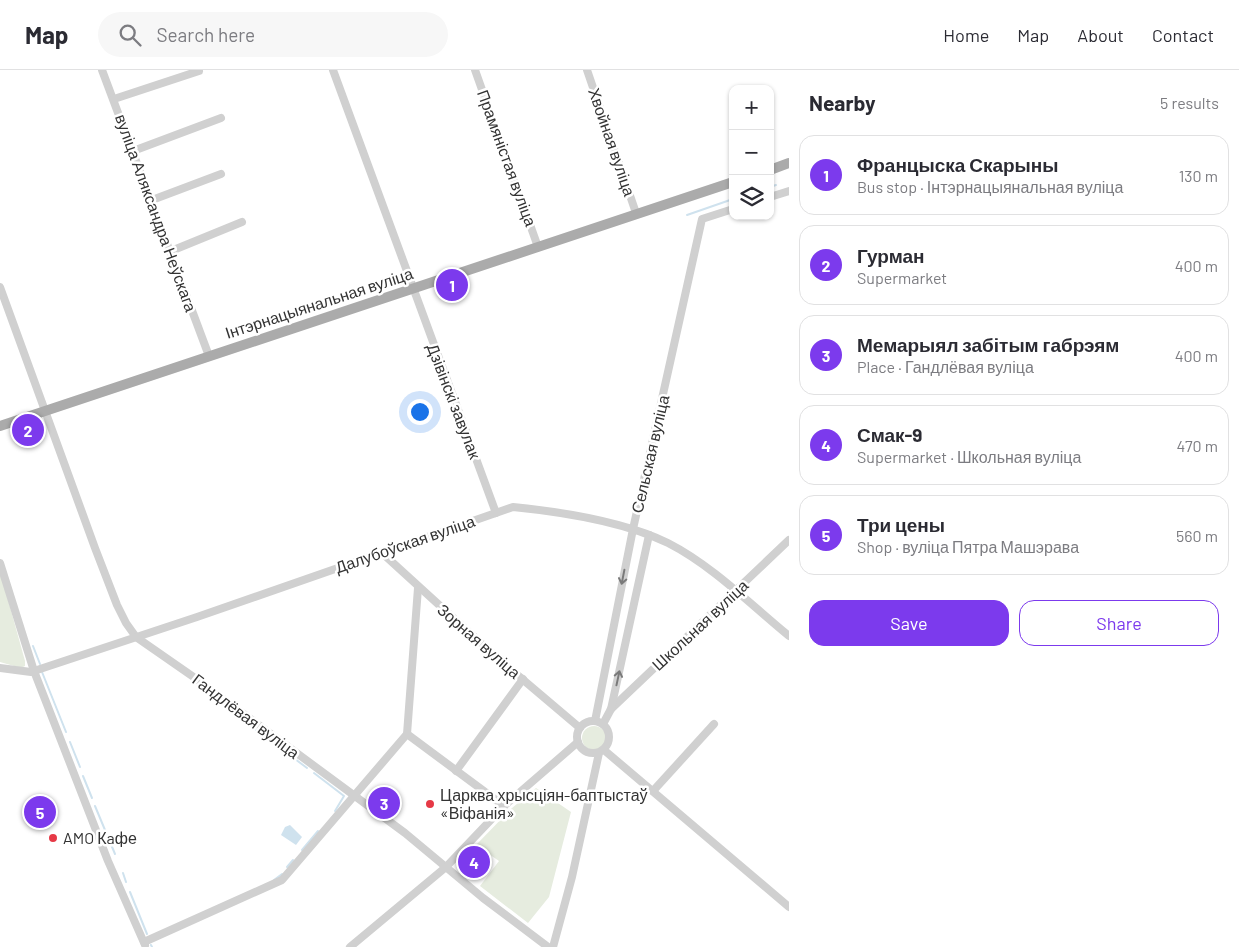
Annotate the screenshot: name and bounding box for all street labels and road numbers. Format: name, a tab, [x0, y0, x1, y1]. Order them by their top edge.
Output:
street label: Хвойная вуліца	[585, 85, 640, 199]
street label: Прамяністая вуліца	[474, 87, 541, 229]
street label: вуліца Аляксандра Неўскага	[112, 111, 201, 314]
street label: Інтэрнацыянальная вуліца	[222, 263, 415, 342]
street label: Дзівінскі завулак	[424, 340, 486, 462]
street label: Сельская вуліца	[627, 393, 672, 515]
street label: Далубоўская вуліца	[333, 511, 477, 576]
street label: Школьная вуліца	[648, 575, 752, 674]
street label: Зорная вуліца	[434, 599, 525, 682]
street label: Гандлёвая вуліца	[189, 669, 304, 762]

